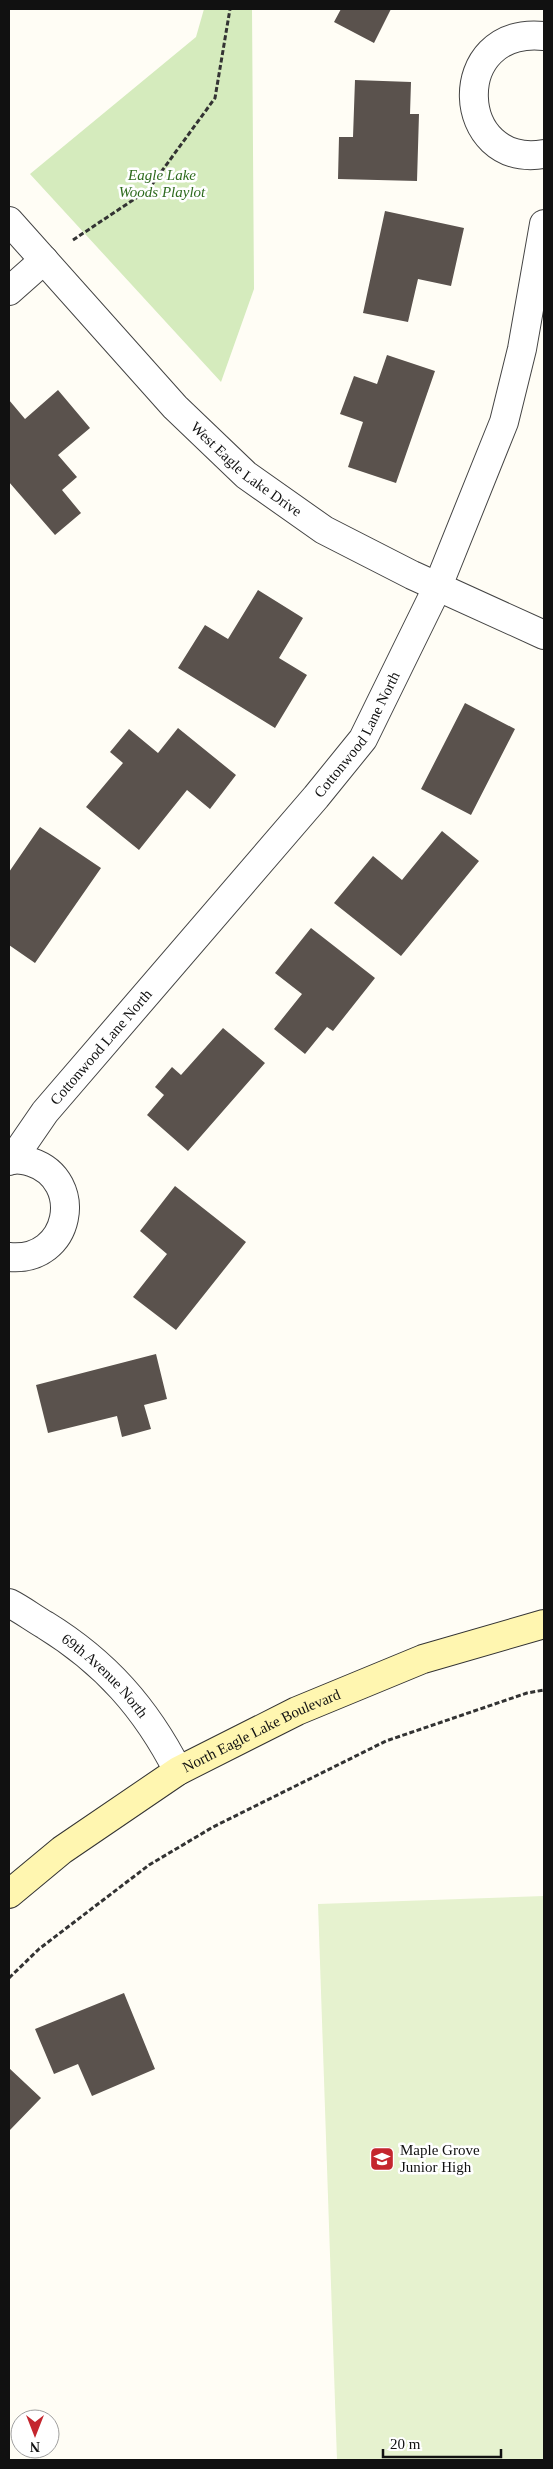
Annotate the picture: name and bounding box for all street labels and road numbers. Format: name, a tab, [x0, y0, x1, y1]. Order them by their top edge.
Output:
street label: West Eagle Lake Drive	[188, 419, 305, 520]
street label: Cottonwood Lane North	[311, 669, 403, 801]
street label: Cottonwood Lane North	[47, 986, 155, 1108]
street label: 69th Avenue North	[59, 1630, 151, 1721]
street label: North Eagle Lake Boulevard	[180, 1686, 343, 1775]

